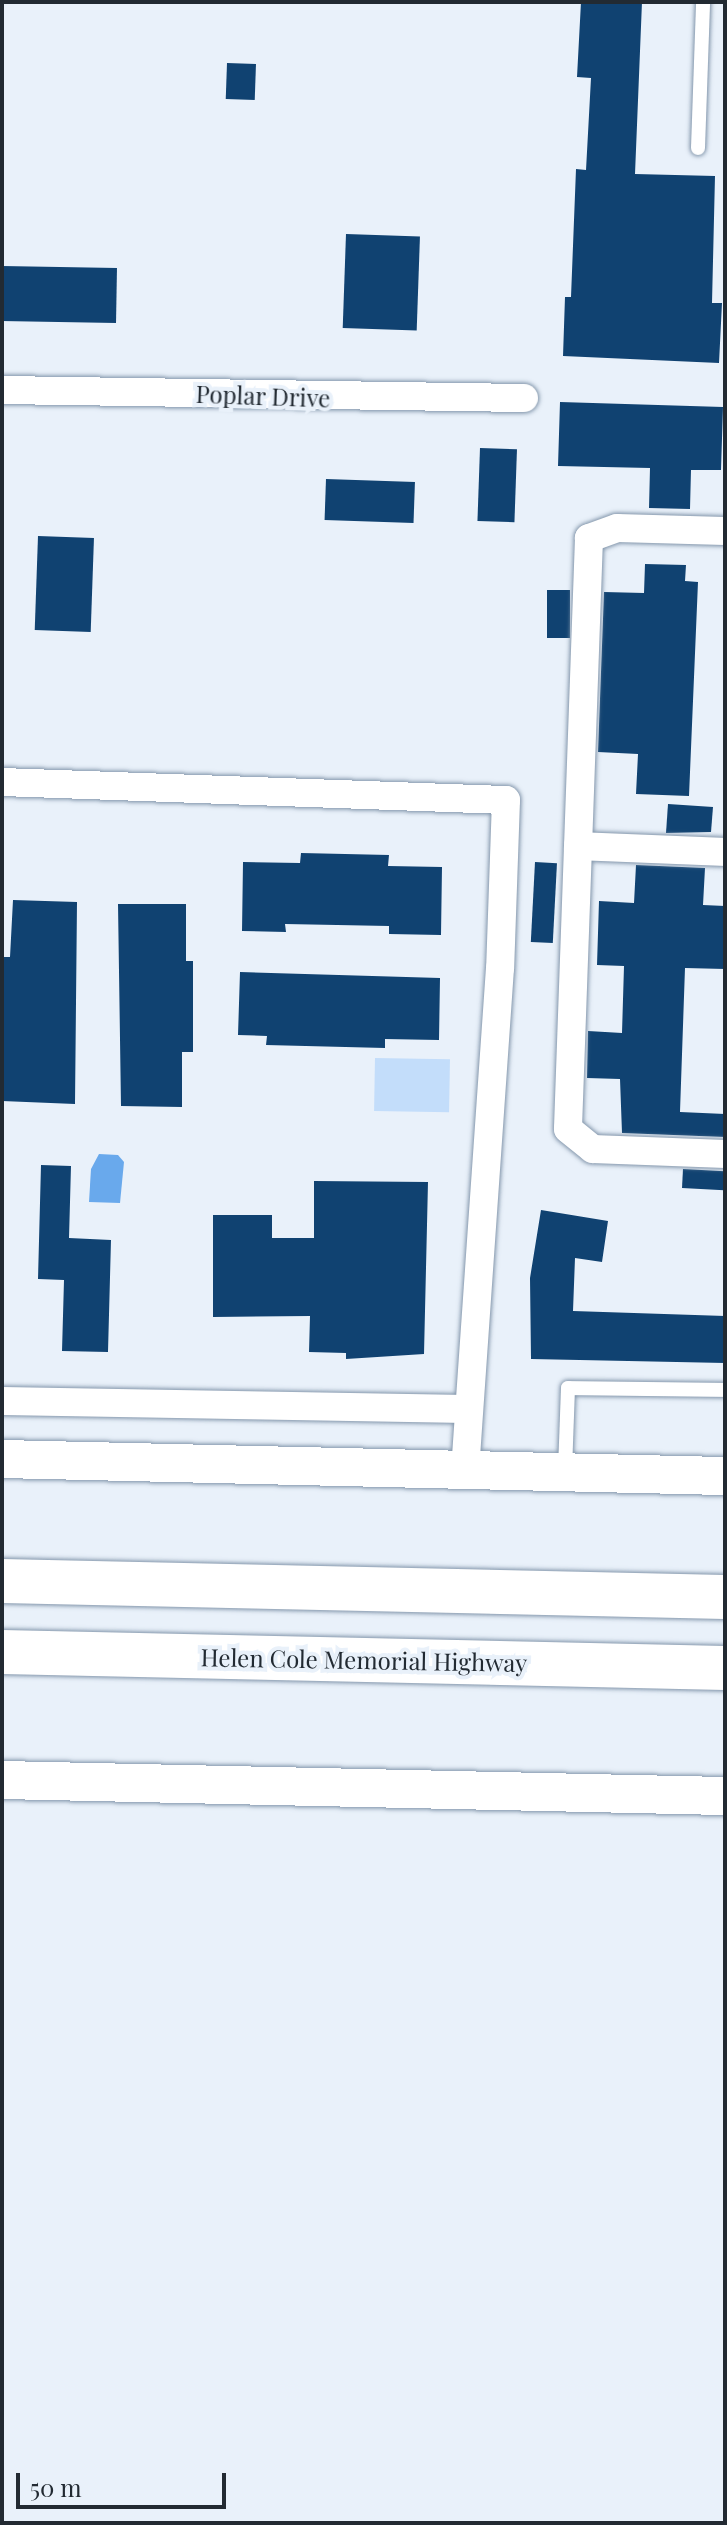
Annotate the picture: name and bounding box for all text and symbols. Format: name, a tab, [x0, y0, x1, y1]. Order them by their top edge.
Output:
street label: Poplar Drive	[195, 379, 331, 413]
street label: Helen Cole Memorial Highway	[200, 1643, 528, 1677]
scale bar	[20, 2457, 230, 2507]
text: 50 m	[30, 2471, 82, 2503]

